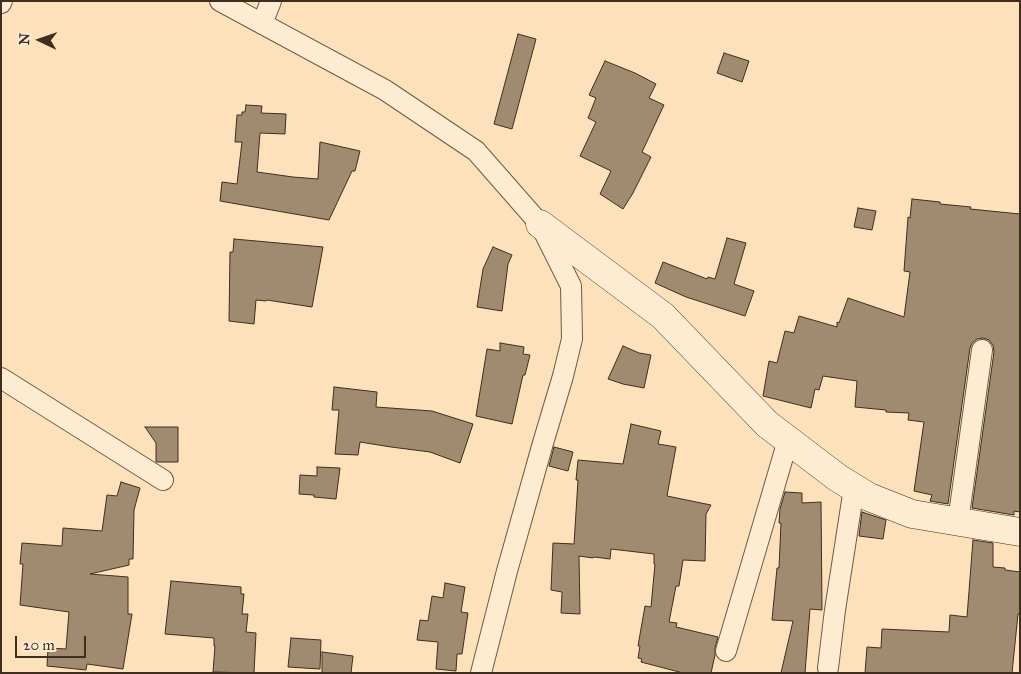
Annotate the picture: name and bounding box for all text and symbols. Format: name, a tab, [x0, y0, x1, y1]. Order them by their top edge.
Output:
north arrow	[15, 15, 65, 65]
text: N	[16, 33, 33, 46]
scale bar	[18, 626, 89, 658]
text: 20 m	[23, 636, 55, 654]

